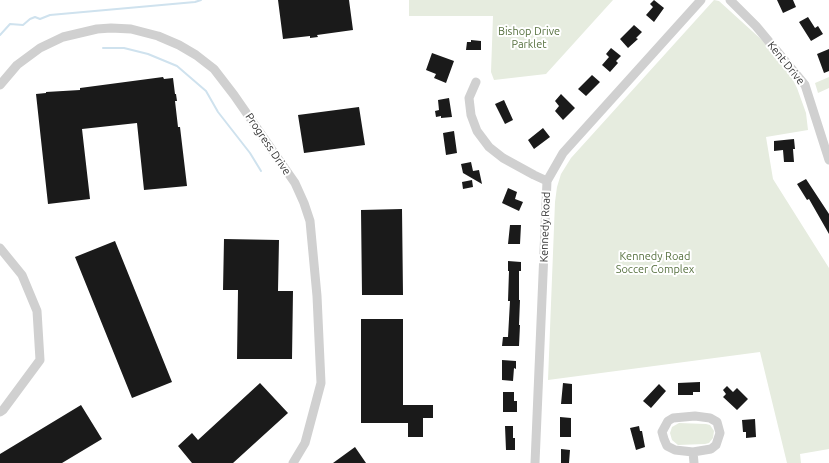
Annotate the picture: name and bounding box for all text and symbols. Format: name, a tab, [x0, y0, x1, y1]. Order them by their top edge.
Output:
park label: Bishop Drive Parklet	[498, 24, 560, 50]
street label: Kent Drive	[765, 39, 807, 87]
street label: Progress Drive	[242, 111, 294, 177]
street label: Kennedy Road	[537, 191, 553, 263]
park label: Kennedy Road Soccer Complex	[616, 249, 694, 275]

